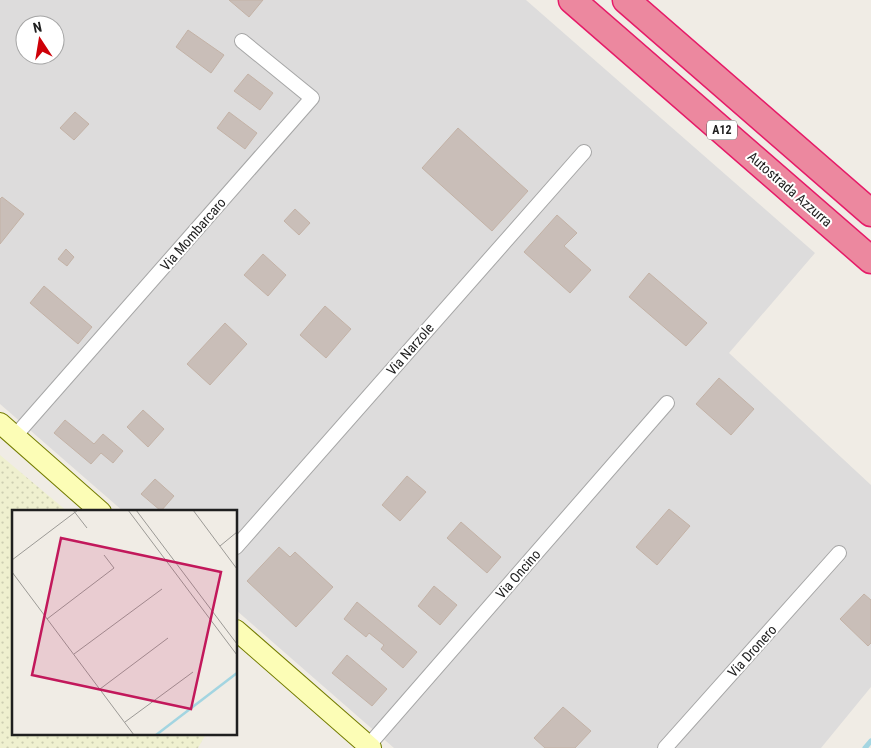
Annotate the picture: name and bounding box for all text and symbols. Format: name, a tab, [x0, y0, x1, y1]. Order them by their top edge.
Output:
north arrow	[15, 15, 65, 65]
text: N	[31, 19, 43, 36]
road number: A12	[707, 120, 737, 140]
street label: Autostrada Azzurra	[745, 148, 835, 230]
street label: Via Mombarcaro	[157, 194, 229, 274]
street label: Via Narzole	[383, 319, 437, 378]
inset map	[12, 510, 238, 736]
street label: Via Oncino	[492, 546, 544, 602]
street label: Via Dronero	[724, 622, 780, 680]

